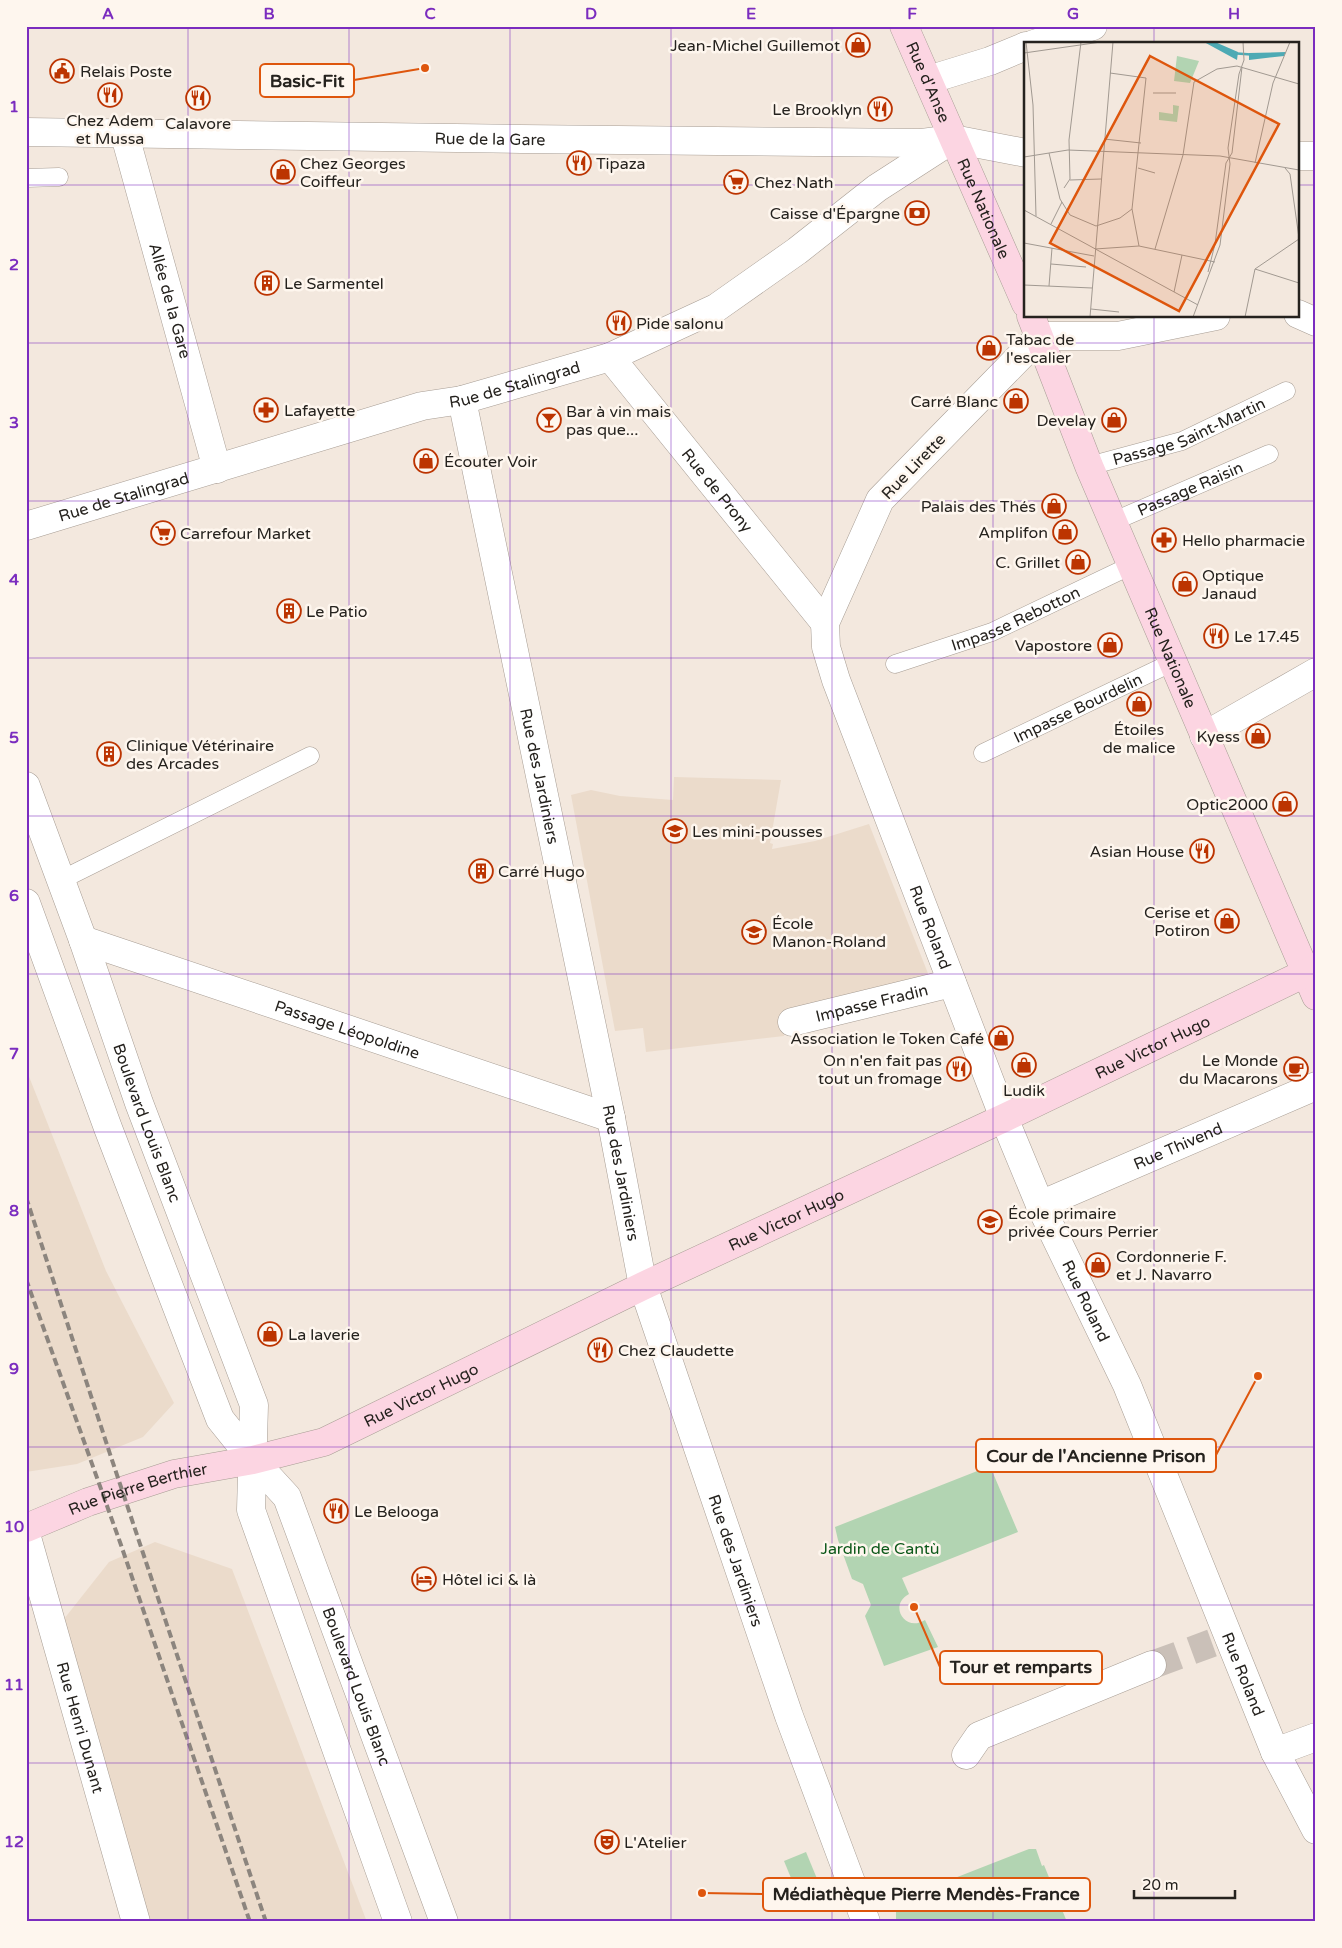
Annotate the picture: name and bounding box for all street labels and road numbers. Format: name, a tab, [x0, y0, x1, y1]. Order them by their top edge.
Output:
street label: Rue d'Anse	[901, 39, 954, 126]
street label: Rue de la Gare	[434, 129, 546, 150]
street label: Rue Nationale	[952, 155, 1014, 262]
street label: Allée de la Gare	[144, 241, 195, 361]
street label: Rue de Stalingrad	[448, 357, 583, 413]
street label: Passage Saint-Martin	[1111, 393, 1269, 470]
street label: Rue Lirette	[877, 430, 950, 504]
street label: Rue de Prony	[677, 445, 757, 537]
street label: Passage Raisin	[1135, 458, 1246, 521]
street label: Rue de Stalingrad	[56, 468, 192, 527]
street label: Impasse Rebotton	[949, 582, 1084, 656]
street label: Rue Nationale	[1140, 604, 1200, 711]
street label: Impasse Bourdelin	[1011, 669, 1146, 748]
street label: Rue des Jardiniers	[515, 706, 563, 846]
street label: Rue Roland	[905, 883, 955, 972]
street label: Impasse Fradin	[814, 980, 930, 1027]
street label: Passage Léopoldine	[272, 996, 422, 1064]
street label: Rue Victor Hugo	[1092, 1011, 1214, 1084]
street label: Boulevard Louis Blanc	[108, 1041, 185, 1205]
street label: Rue des Jardiniers	[597, 1103, 643, 1243]
street label: Rue Thivend	[1131, 1119, 1226, 1175]
street label: Rue Victor Hugo	[725, 1185, 848, 1256]
street label: Rue Roland	[1057, 1257, 1114, 1345]
street label: Rue Victor Hugo	[361, 1359, 482, 1432]
street label: Rue Pierre Berthier	[66, 1459, 210, 1520]
street label: Rue des Jardiniers	[703, 1492, 767, 1629]
street label: Boulevard Louis Blanc	[318, 1604, 394, 1769]
street label: Rue Roland	[1217, 1629, 1268, 1719]
street label: Rue Henri Dunant	[52, 1660, 108, 1796]

